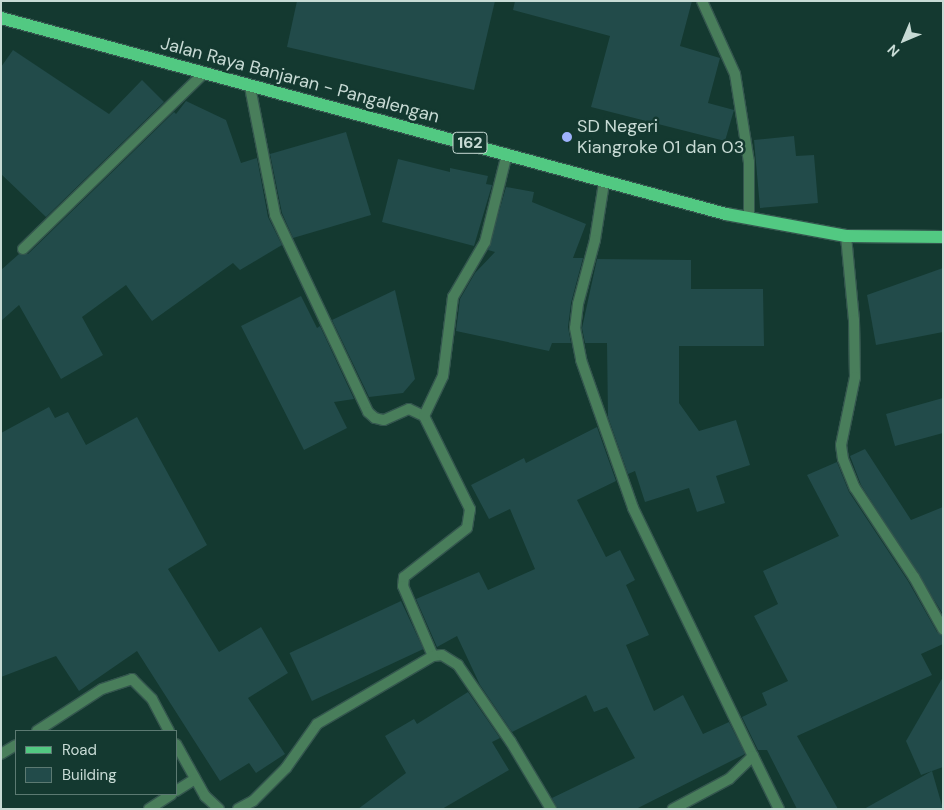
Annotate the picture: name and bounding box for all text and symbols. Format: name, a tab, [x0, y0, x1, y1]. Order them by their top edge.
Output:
north arrow	[879, 15, 929, 65]
street label: Jalan Raya Banjaran - Pangalengan	[158, 32, 442, 128]
text: N	[883, 41, 903, 61]
place label: SD Negeri Kiangroke 01 dan 03	[577, 116, 744, 158]
road number: 162	[451, 130, 489, 156]
marker: SD Negeri Kiangroke 01 dan 03	[561, 131, 573, 143]
legend	[15, 730, 178, 795]
text: Road	[62, 740, 97, 760]
text: Building	[62, 765, 117, 785]

